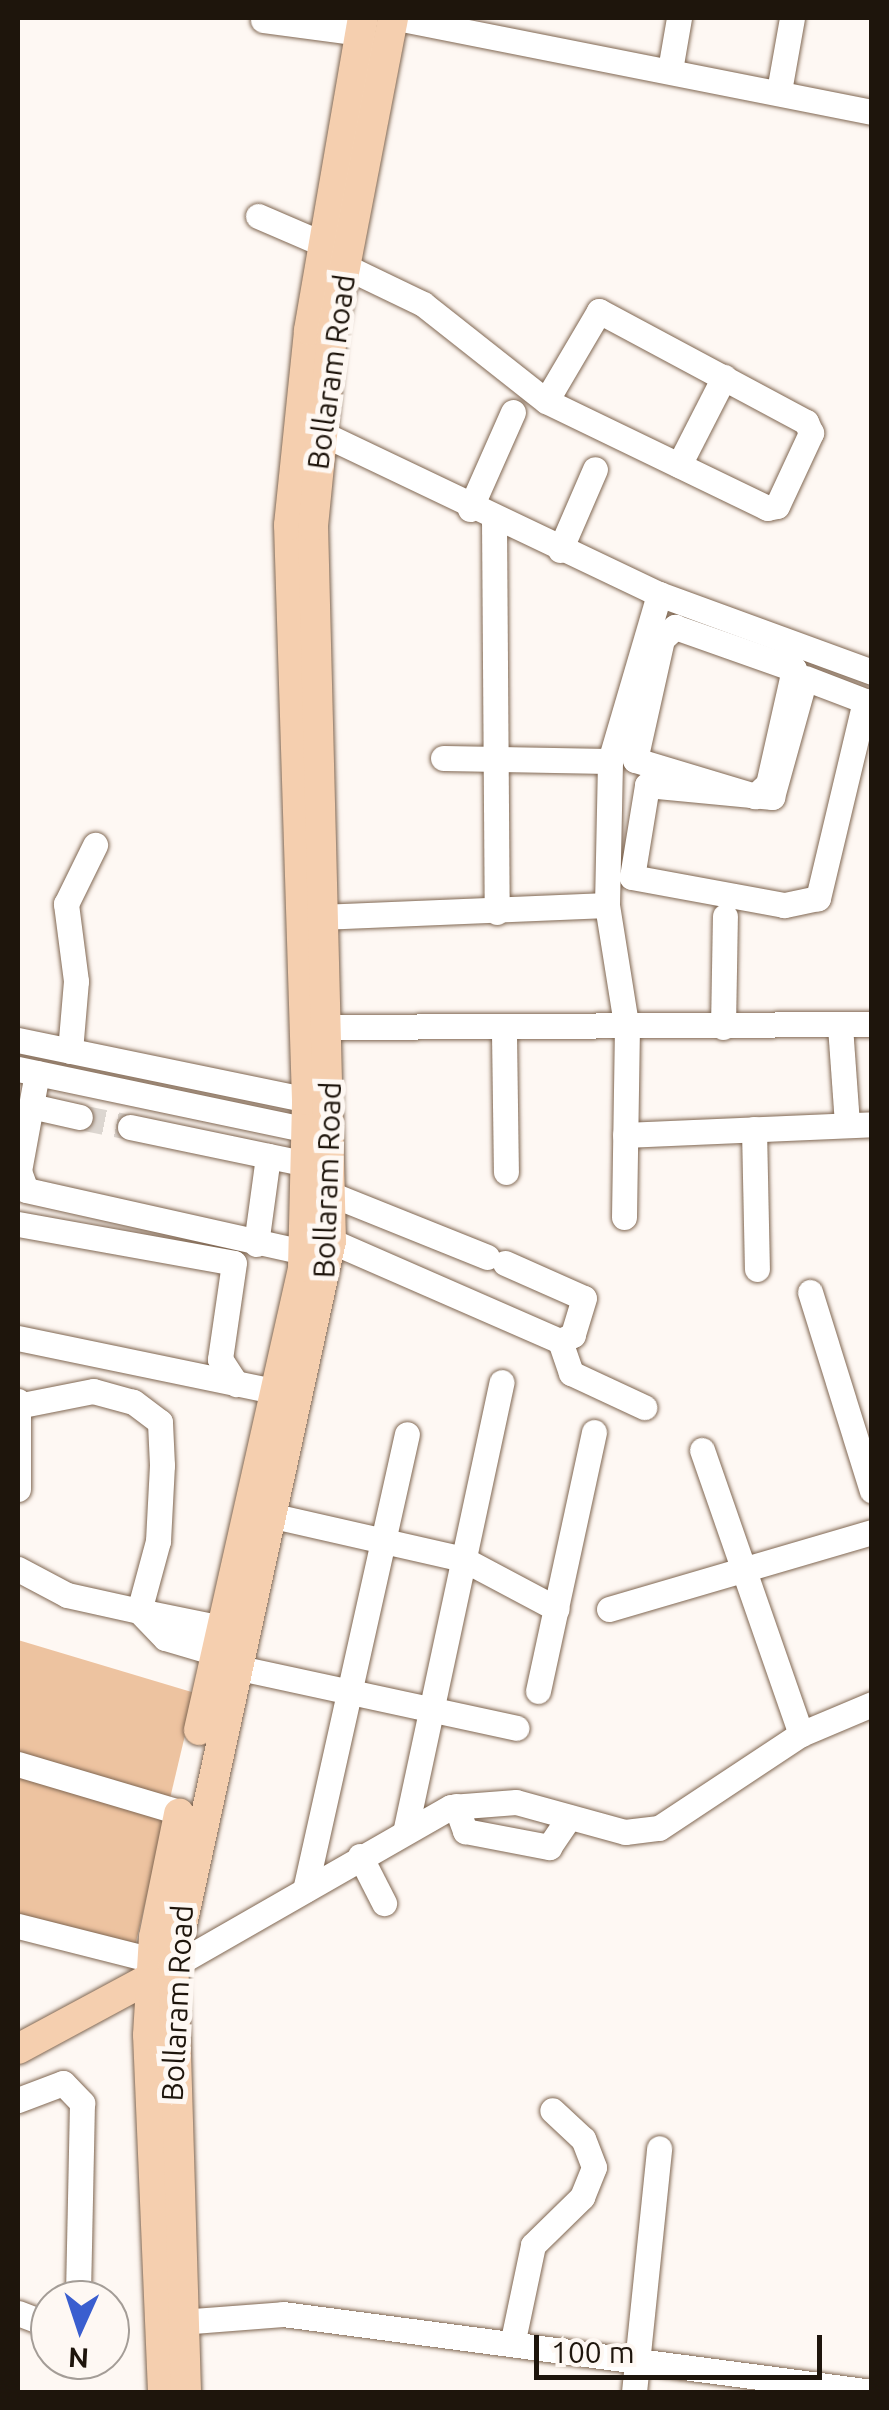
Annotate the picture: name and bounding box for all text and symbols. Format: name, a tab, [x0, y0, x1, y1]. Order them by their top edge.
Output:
street label: Bollaram Road	[300, 272, 362, 472]
street label: Bollaram Road	[306, 1081, 348, 1279]
street label: Bollaram Road	[154, 1904, 200, 2102]
north arrow	[30, 2280, 130, 2380]
scale bar	[539, 2315, 826, 2377]
text: 100 m	[551, 2335, 635, 2369]
text: N	[67, 2342, 90, 2374]

